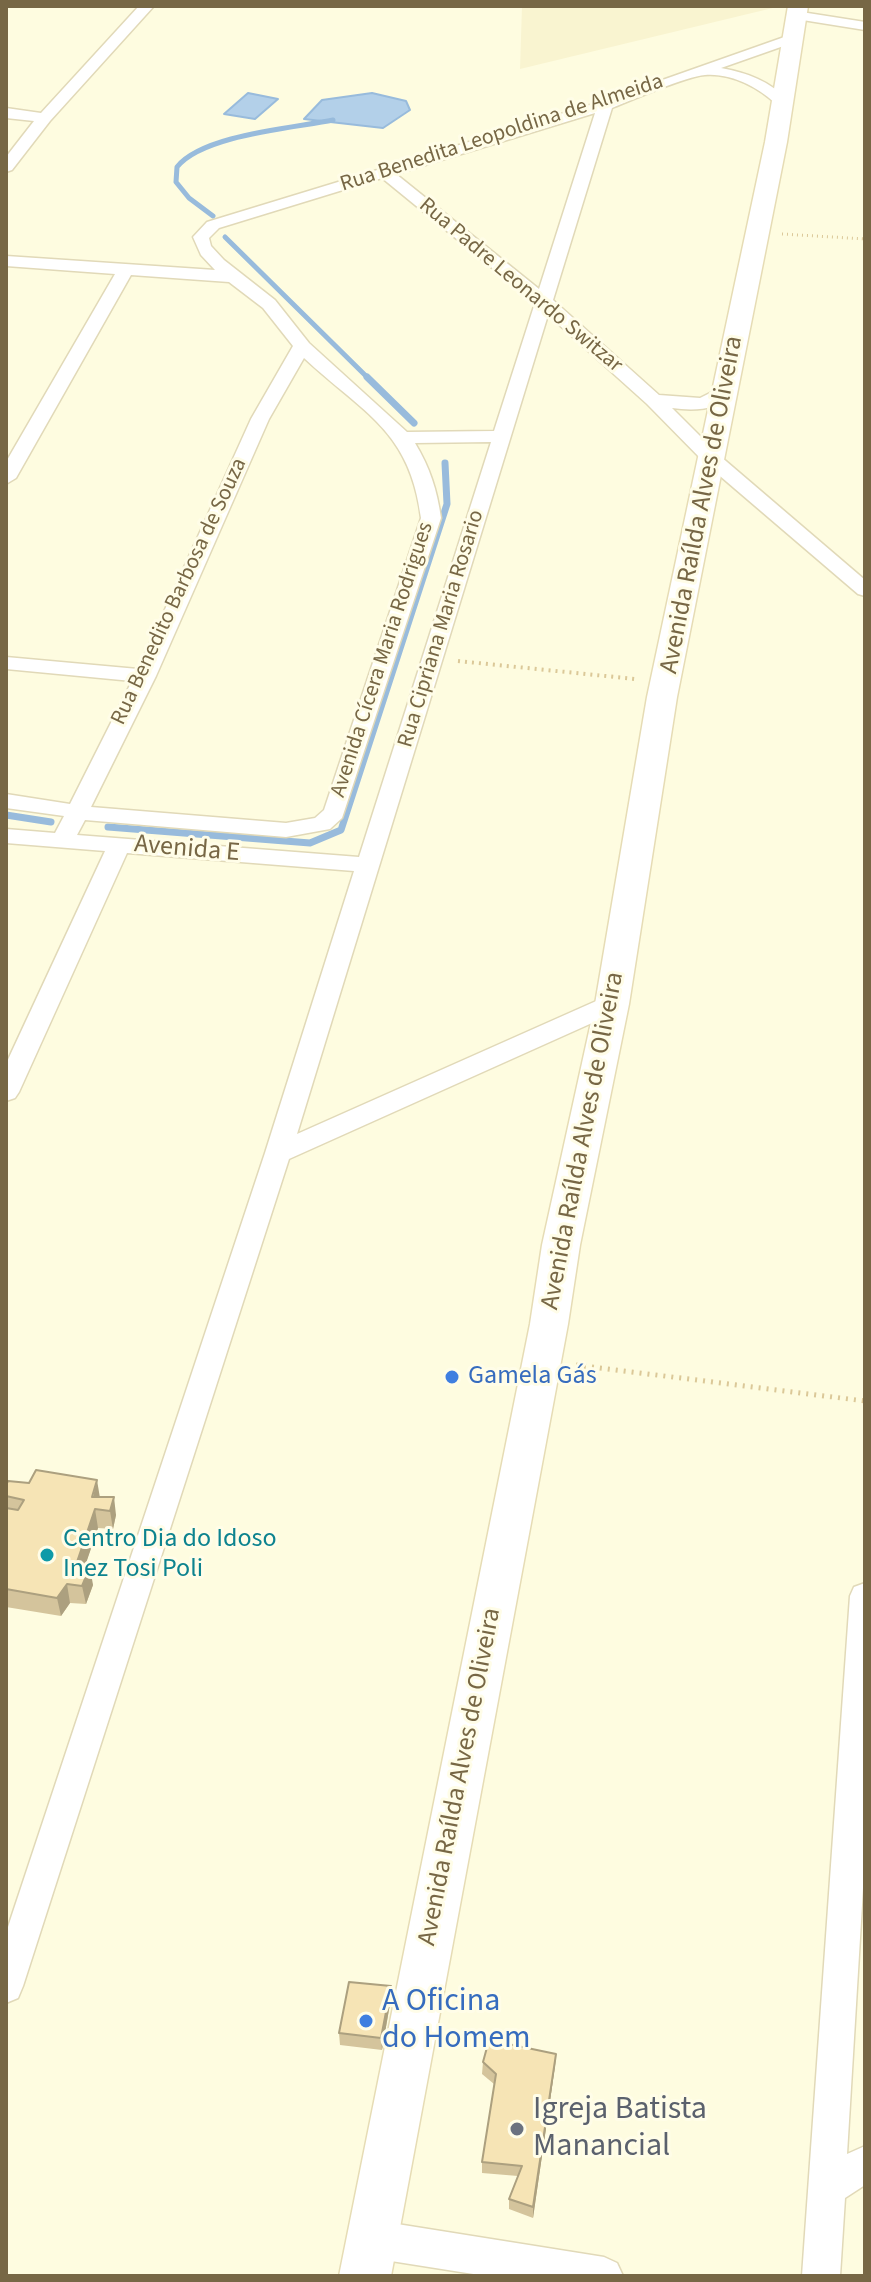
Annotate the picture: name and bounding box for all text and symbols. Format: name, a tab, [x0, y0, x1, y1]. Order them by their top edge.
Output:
street label: Rua Benedita Leopoldina de Almeida	[337, 69, 667, 199]
street label: Rua Padre Leonardo Switzar	[413, 193, 627, 379]
street label: Avenida Raílda Alves de Oliveira	[655, 334, 751, 676]
street label: Rua Benedito Barbosa de Souza	[106, 454, 254, 730]
street label: Rua Cipriana Maria Rosario	[393, 507, 491, 751]
street label: Avenida Cícera Maria Rodrigues	[326, 519, 440, 801]
street label: Avenida E	[133, 830, 241, 870]
street label: Avenida Raílda Alves de Oliveira	[536, 970, 632, 1312]
place label: Gamela Gás	[468, 1361, 597, 1393]
marker: Gamela Gás	[443, 1368, 461, 1386]
place label: Centro Dia do Idoso Inez Tosi Poli	[63, 1524, 277, 1586]
marker: Centro Dia do Idoso Inez Tosi Poli	[38, 1546, 56, 1564]
street label: Avenida Raílda Alves de Oliveira	[413, 1606, 509, 1948]
place label: A Oficina do Homem	[382, 1984, 531, 2059]
marker: A Oficina do Homem	[357, 2012, 375, 2030]
place label: Igreja Batista Manancial	[533, 2092, 707, 2167]
marker: Igreja Batista Manancial	[508, 2120, 526, 2138]

